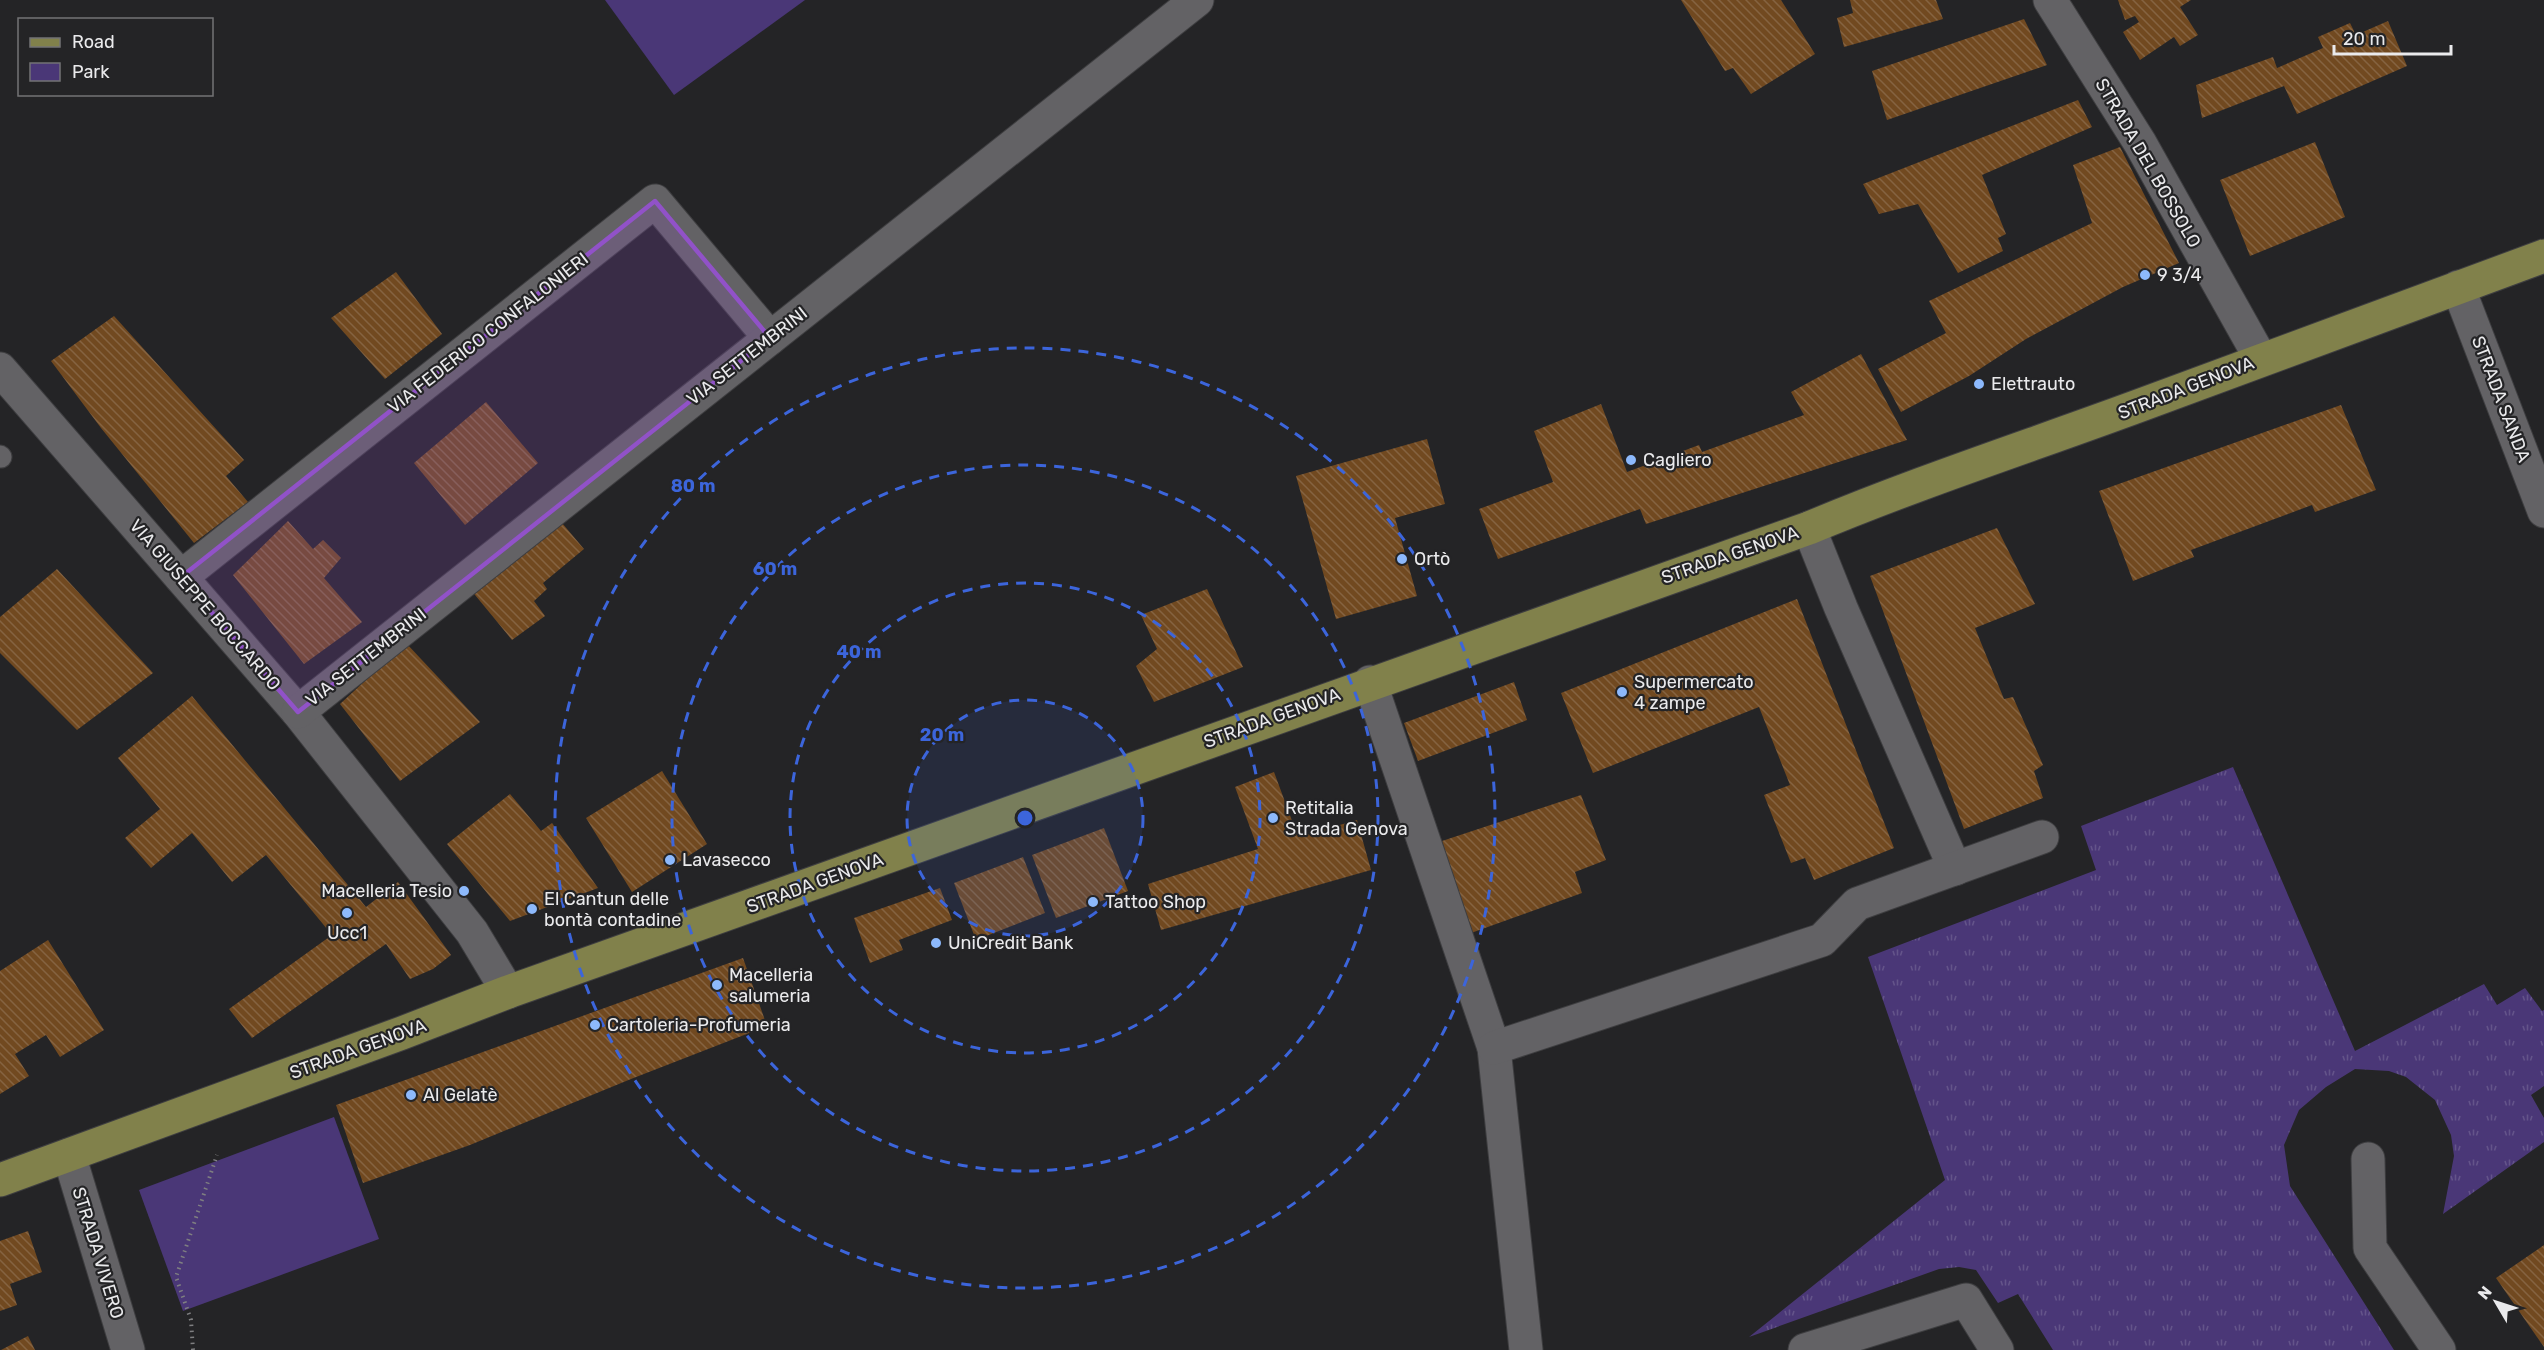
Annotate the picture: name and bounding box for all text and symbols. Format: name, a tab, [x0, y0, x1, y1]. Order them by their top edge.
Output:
legend	[18, 18, 213, 96]
scale bar	[2334, 18, 2451, 56]
text: 20 m	[2343, 28, 2385, 50]
text: Road	[72, 31, 115, 53]
text: Park	[72, 61, 110, 83]
street label: STRADA DEL BOSSOLO	[2091, 74, 2205, 252]
street label: VIA FEDERICO CONFALONIERI	[383, 248, 593, 418]
place label: 9 3/4	[2157, 264, 2202, 286]
marker: 9 3/4	[2138, 268, 2152, 282]
street label: VIA SETTEMBRINI	[682, 302, 812, 410]
street label: STRADA SANDA	[2467, 333, 2535, 465]
street label: STRADA GENOVA	[2115, 352, 2257, 424]
place label: Elettrauto	[1991, 373, 2075, 395]
marker: Elettrauto	[1972, 377, 1986, 391]
place label: Cagliero	[1643, 449, 1711, 471]
marker: Cagliero	[1624, 453, 1638, 467]
text: 80 m	[671, 475, 715, 497]
street label: VIA GIUSEPPE BOCCARDO	[125, 515, 285, 695]
street label: STRADA GENOVA	[1658, 521, 1802, 589]
place label: Ortò	[1414, 548, 1450, 570]
marker: Ortò	[1395, 552, 1409, 566]
text: 60 m	[753, 558, 797, 580]
street label: VIA SETTEMBRINI	[301, 603, 431, 711]
text: 40 m	[837, 641, 881, 663]
place label: Supermercato 4 zampe	[1634, 671, 1754, 714]
street label: STRADA GENOVA	[1201, 683, 1343, 753]
marker: Supermercato 4 zampe	[1615, 685, 1629, 699]
text: 20 m	[920, 724, 964, 746]
place label: Retitalia Strada Genova	[1285, 797, 1408, 840]
centre of rings	[1015, 808, 1035, 828]
marker: Retitalia Strada Genova	[1266, 811, 1280, 825]
street label: STRADA GENOVA	[744, 848, 886, 918]
place label: Lavasecco	[682, 849, 771, 871]
marker: Lavasecco	[663, 853, 677, 867]
place label: Macelleria Tesio	[321, 880, 452, 902]
marker: Macelleria Tesio	[457, 884, 471, 898]
place label: El Cantun delle bontà contadine	[544, 888, 681, 931]
place label: Tattoo Shop	[1105, 891, 1206, 913]
marker: Tattoo Shop	[1086, 895, 1100, 909]
marker: El Cantun delle bontà contadine	[525, 902, 539, 916]
marker: Ucc1	[340, 906, 354, 920]
place label: Ucc1	[327, 922, 367, 944]
place label: UniCredit Bank	[948, 932, 1074, 954]
marker: UniCredit Bank	[929, 936, 943, 950]
place label: Macelleria salumeria	[729, 964, 813, 1007]
marker: Macelleria salumeria	[710, 978, 724, 992]
street label: STRADA GENOVA	[287, 1014, 429, 1084]
place label: Cartoleria-Profumeria	[607, 1014, 791, 1036]
marker: Cartoleria-Profumeria	[588, 1018, 602, 1032]
place label: Al Gelatè	[423, 1084, 498, 1106]
marker: Al Gelatè	[404, 1088, 418, 1102]
street label: STRADA VIVERO	[68, 1185, 128, 1321]
north arrow	[2466, 1272, 2526, 1332]
text: N	[2474, 1282, 2496, 1303]

